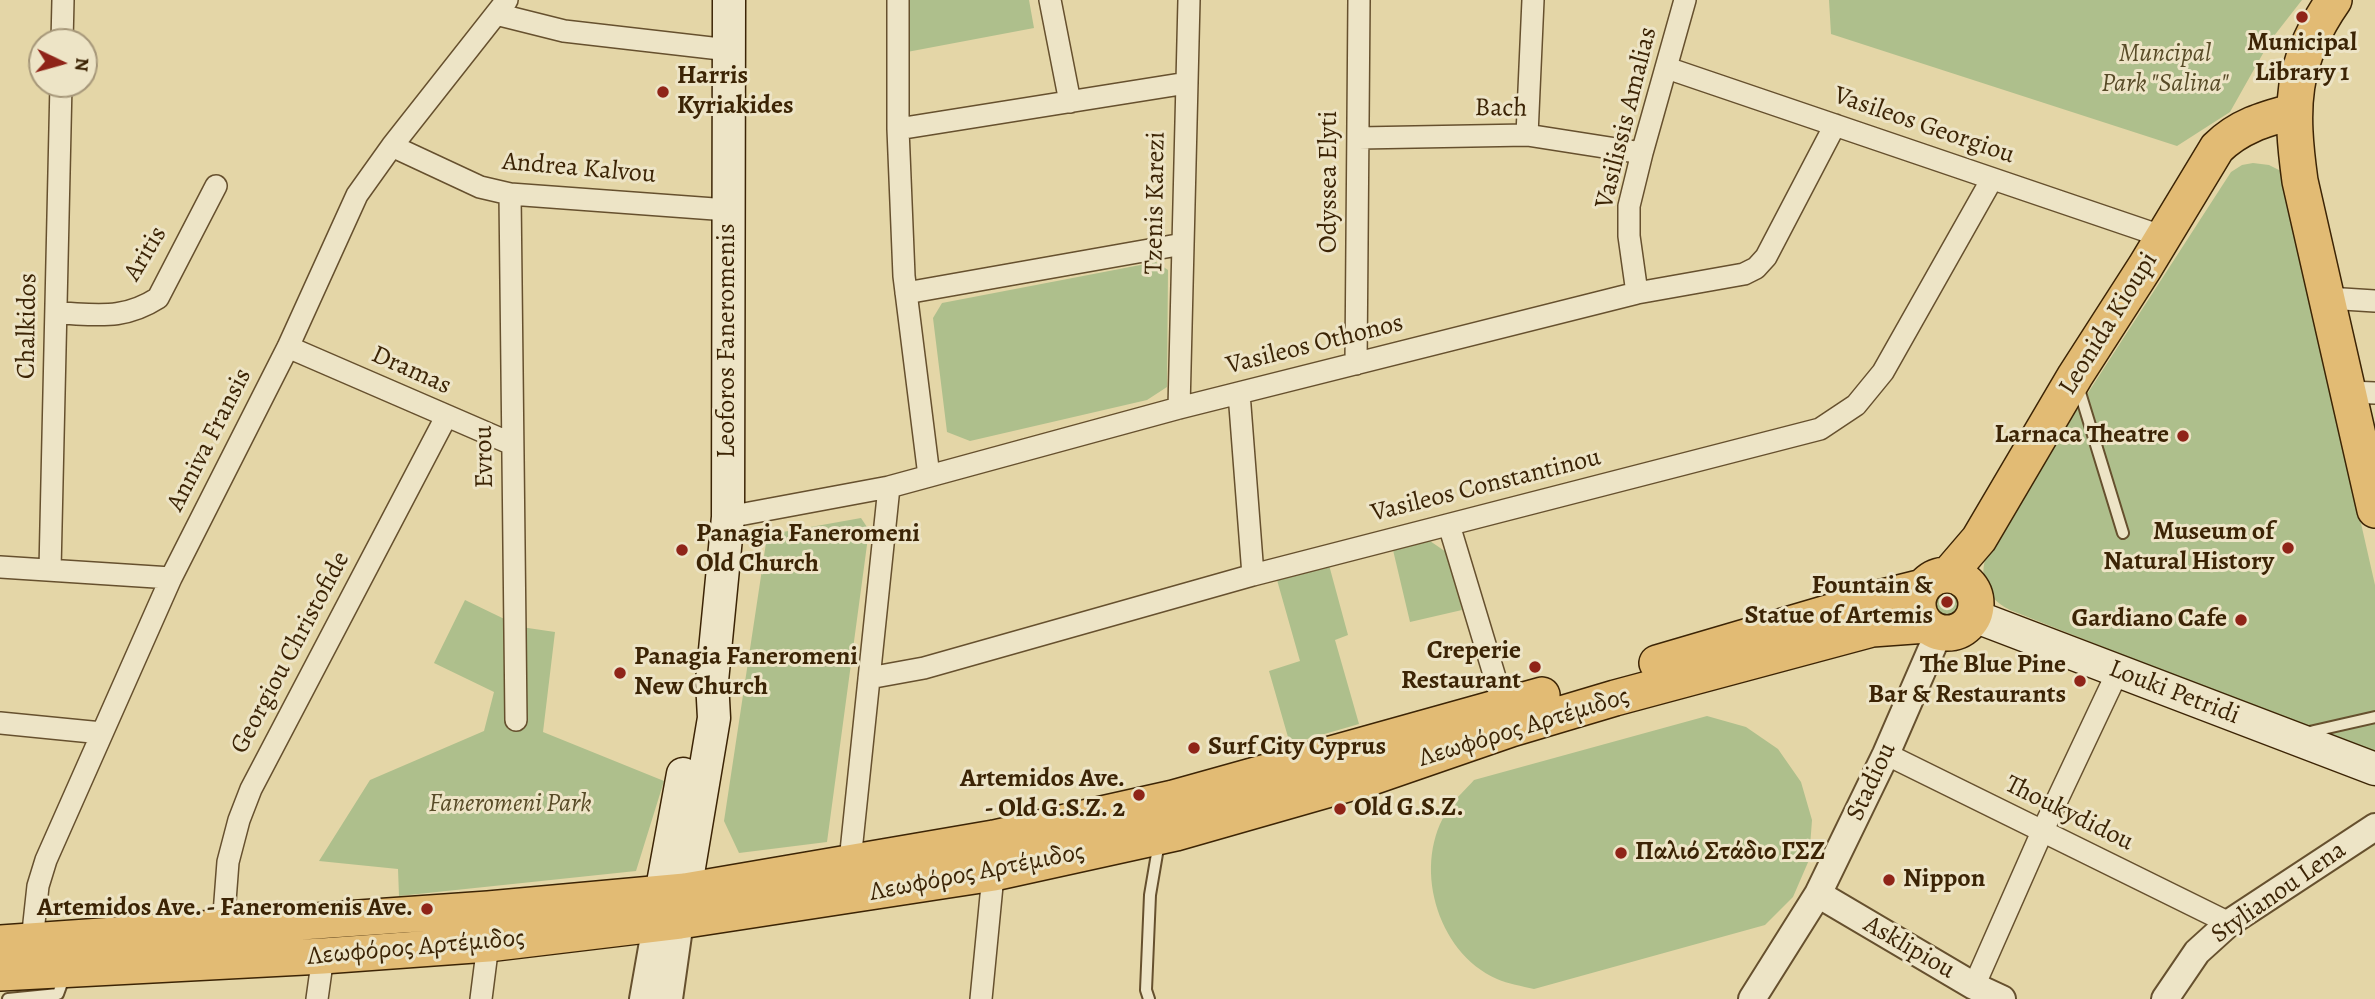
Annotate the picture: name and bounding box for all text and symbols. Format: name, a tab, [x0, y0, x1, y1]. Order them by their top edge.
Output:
marker: Municipal Library 1	[2294, 9, 2310, 25]
street label: Vasilissis Amalias	[1589, 24, 1665, 212]
north arrow	[28, 28, 98, 98]
place label: Municipal Library 1	[2247, 28, 2357, 90]
park label: Muncipal Park "Salina"	[2101, 39, 2229, 100]
text: N	[68, 57, 95, 73]
place label: Harris Kyriakides	[677, 61, 794, 122]
street label: Vasileos Georgiou	[1830, 80, 2018, 172]
marker: Harris Kyriakides	[655, 84, 671, 100]
street label: Bach	[1474, 93, 1528, 125]
street label: Odyssea Elyti	[1314, 111, 1346, 253]
street label: Tzenis Karezi	[1139, 131, 1173, 275]
street label: Andrea Kalvou	[501, 147, 657, 191]
street label: Aritis	[118, 221, 174, 287]
street label: Leoforos Faneromenis	[712, 223, 744, 459]
street label: Leonida Kioupi	[2053, 247, 2165, 401]
street label: Chalkidos	[11, 273, 45, 379]
street label: Vasileos Othonos	[1223, 308, 1407, 382]
street label: Dramas	[366, 340, 456, 402]
street label: Anniva Fransis	[161, 363, 259, 517]
place label: Larnaca Theatre	[1994, 420, 2169, 452]
street label: Evrou	[469, 425, 501, 489]
marker: Larnaca Theatre	[2175, 428, 2191, 444]
street label: Vasileos Constantinou	[1368, 442, 1604, 530]
place label: Museum of Natural History	[2103, 517, 2274, 578]
place label: Panagia Faneromeni Old Church	[696, 519, 920, 580]
marker: Museum of Natural History	[2280, 540, 2296, 556]
marker: Panagia Faneromeni Old Church	[674, 542, 690, 558]
street label: Georgiou Christofide	[225, 547, 357, 759]
place label: Fountain & Statue of Artemis	[1745, 571, 1933, 632]
marker: Fountain & Statue of Artemis	[1939, 594, 1955, 610]
place label: Gardiano Cafe	[2071, 604, 2227, 636]
marker: Gardiano Cafe	[2233, 612, 2249, 628]
place label: Creperie Restaurant	[1401, 636, 1521, 698]
place label: Panagia Faneromeni New Church	[634, 642, 858, 704]
place label: The Blue Pine Bar & Restaurants	[1868, 650, 2066, 712]
street label: Louki Petridi	[2104, 654, 2244, 732]
marker: Creperie Restaurant	[1527, 659, 1543, 675]
marker: Panagia Faneromeni New Church	[612, 665, 628, 681]
marker: The Blue Pine Bar & Restaurants	[2072, 673, 2088, 689]
street label: Λεωφόρος Αρτέμιδος	[1415, 681, 1633, 775]
place label: Surf City Cyprus	[1208, 732, 1386, 764]
street label: Stadiou	[1840, 738, 1904, 826]
marker: Surf City Cyprus	[1186, 740, 1202, 756]
place label: Artemidos Ave. - Old G.S.Z. 2	[960, 764, 1125, 826]
street label: Thoukydidou	[2000, 769, 2138, 859]
marker: Artemidos Ave. - Old G.S.Z. 2	[1131, 787, 1147, 803]
park label: Faneromeni Park	[429, 789, 591, 821]
place label: Old G.S.Z.	[1354, 793, 1464, 825]
marker: Old G.S.Z.	[1332, 801, 1348, 817]
street label: Stylianou Lena	[2206, 835, 2352, 951]
street label: Λεωφόρος Αρτέμιδος	[867, 837, 1087, 909]
place label: Παλιό Στάδιο ΓΣΖ	[1635, 837, 1825, 869]
marker: Παλιό Στάδιο ΓΣΖ	[1613, 845, 1629, 861]
place label: Nippon	[1903, 864, 1985, 896]
marker: Nippon	[1881, 872, 1897, 888]
place label: Artemidos Ave. - Faneromenis Ave.	[37, 893, 413, 925]
marker: Artemidos Ave. - Faneromenis Ave.	[419, 901, 435, 917]
street label: Asklipiou	[1858, 909, 1960, 987]
street label: Λεωφόρος Αρτέμιδος	[306, 923, 526, 973]

